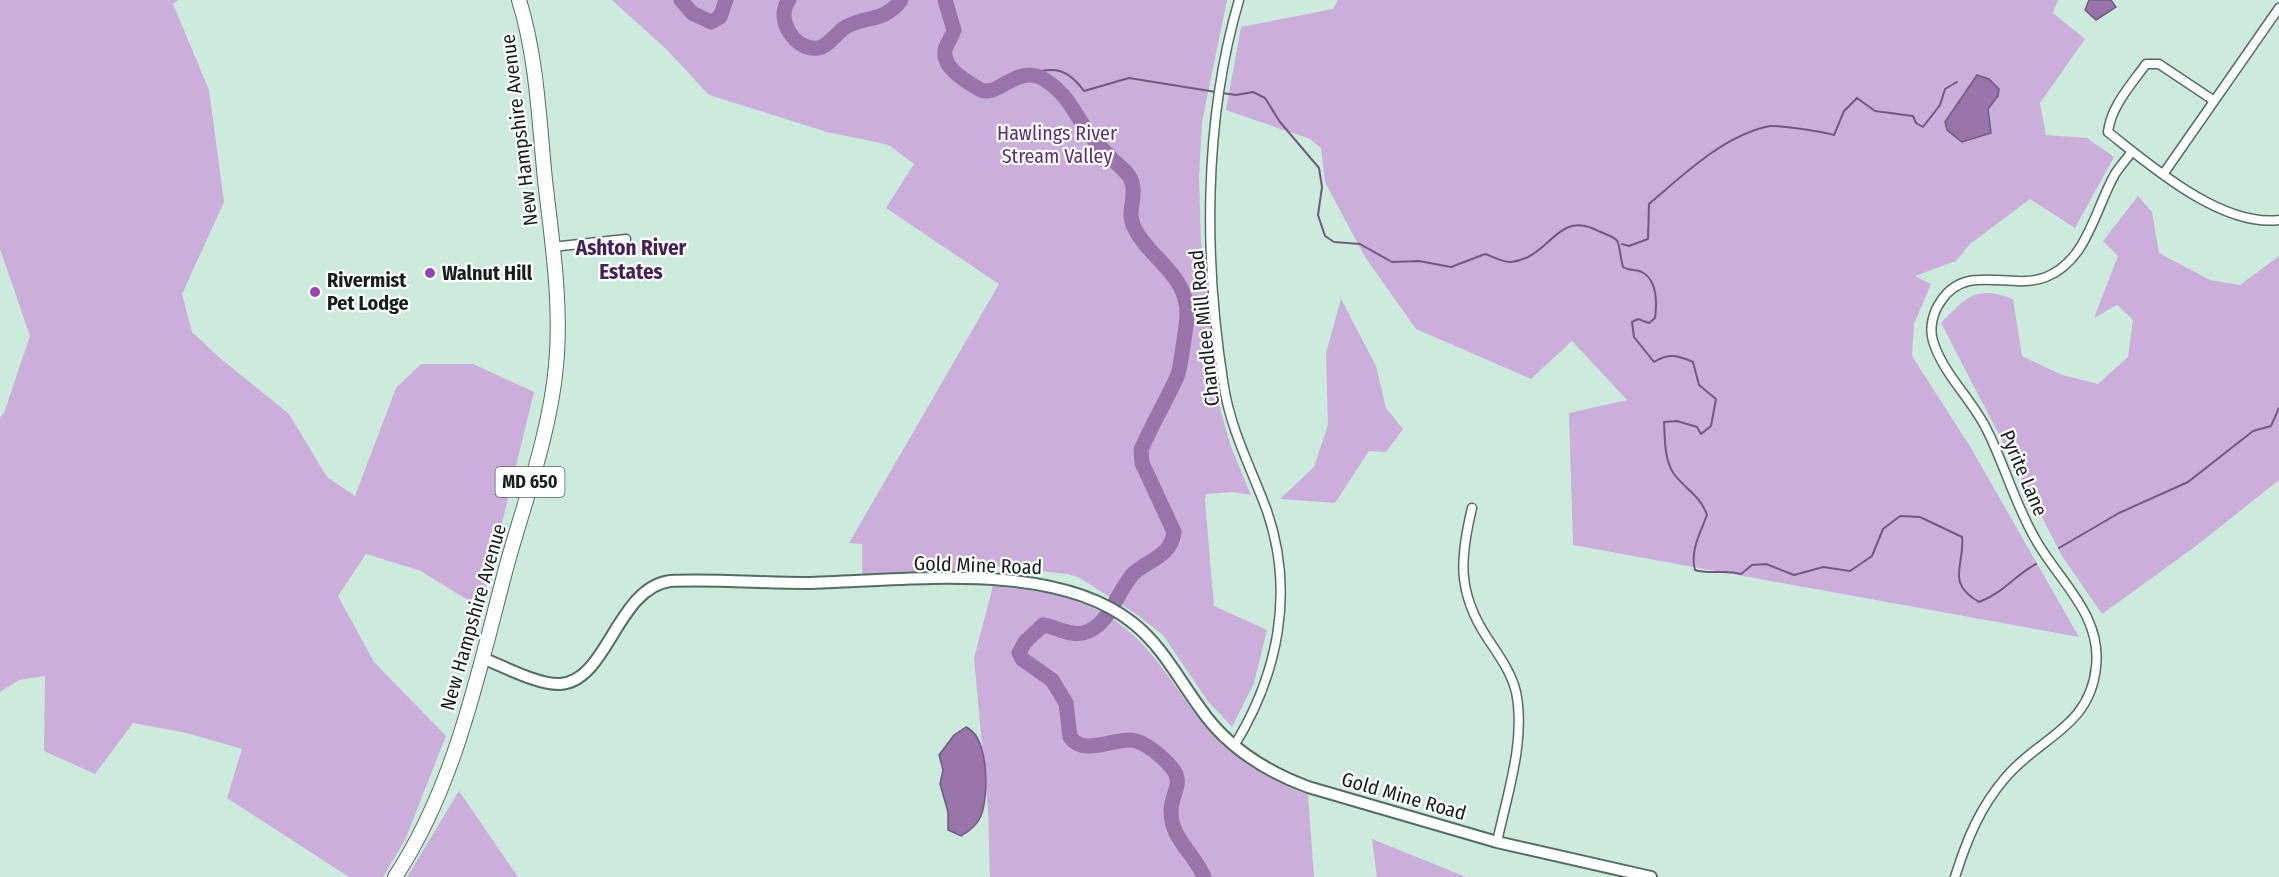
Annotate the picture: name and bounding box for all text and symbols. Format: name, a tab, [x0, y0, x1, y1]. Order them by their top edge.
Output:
street label: New Hampshire Avenue	[495, 33, 543, 227]
park label: Hawlings River Stream Valley	[997, 121, 1117, 168]
district label: Ashton River Estates	[575, 235, 687, 285]
street label: Chandlee Mill Road	[1184, 249, 1224, 407]
place label: Walnut Hill	[442, 261, 533, 285]
marker: Walnut Hill	[423, 266, 437, 280]
place label: Rivermist Pet Lodge	[327, 268, 409, 315]
marker: Rivermist Pet Lodge	[308, 285, 322, 299]
street label: Pyrite Lane	[1995, 426, 2053, 520]
road number: MD 650	[496, 467, 564, 497]
street label: New Hampshire Avenue	[435, 521, 511, 713]
street label: Gold Mine Road	[913, 551, 1043, 579]
street label: Gold Mine Road	[1339, 767, 1469, 825]

